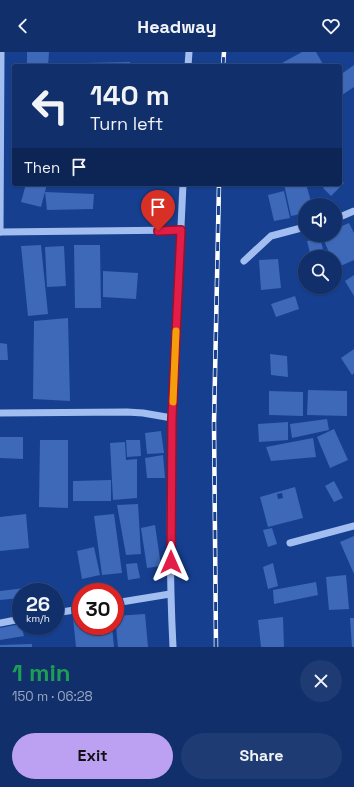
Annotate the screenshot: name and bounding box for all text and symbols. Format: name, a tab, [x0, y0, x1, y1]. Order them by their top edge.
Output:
icon: back	[12, 15, 34, 37]
text: Headway	[137, 15, 217, 38]
icon: heart	[320, 15, 342, 37]
text: 140 m	[90, 77, 170, 113]
icon: left	[24, 80, 76, 132]
text: Turn left	[90, 112, 163, 135]
icon: arrive	[68, 156, 90, 178]
text: Then	[24, 158, 60, 177]
pin	[141, 190, 175, 231]
icon: arrive	[147, 196, 169, 218]
map controls	[298, 198, 342, 294]
button: sound	[298, 198, 342, 242]
button: search	[298, 250, 342, 294]
position arrow	[150, 541, 192, 583]
speed limit sign: 30	[72, 583, 124, 635]
text: 26	[26, 591, 50, 617]
text: km/h	[26, 612, 50, 625]
text: 1 min	[12, 657, 71, 688]
button: close	[300, 660, 342, 702]
text: 150 m · 06:28	[12, 688, 93, 705]
button: Exit	[12, 733, 173, 779]
button: Share	[181, 733, 342, 779]

